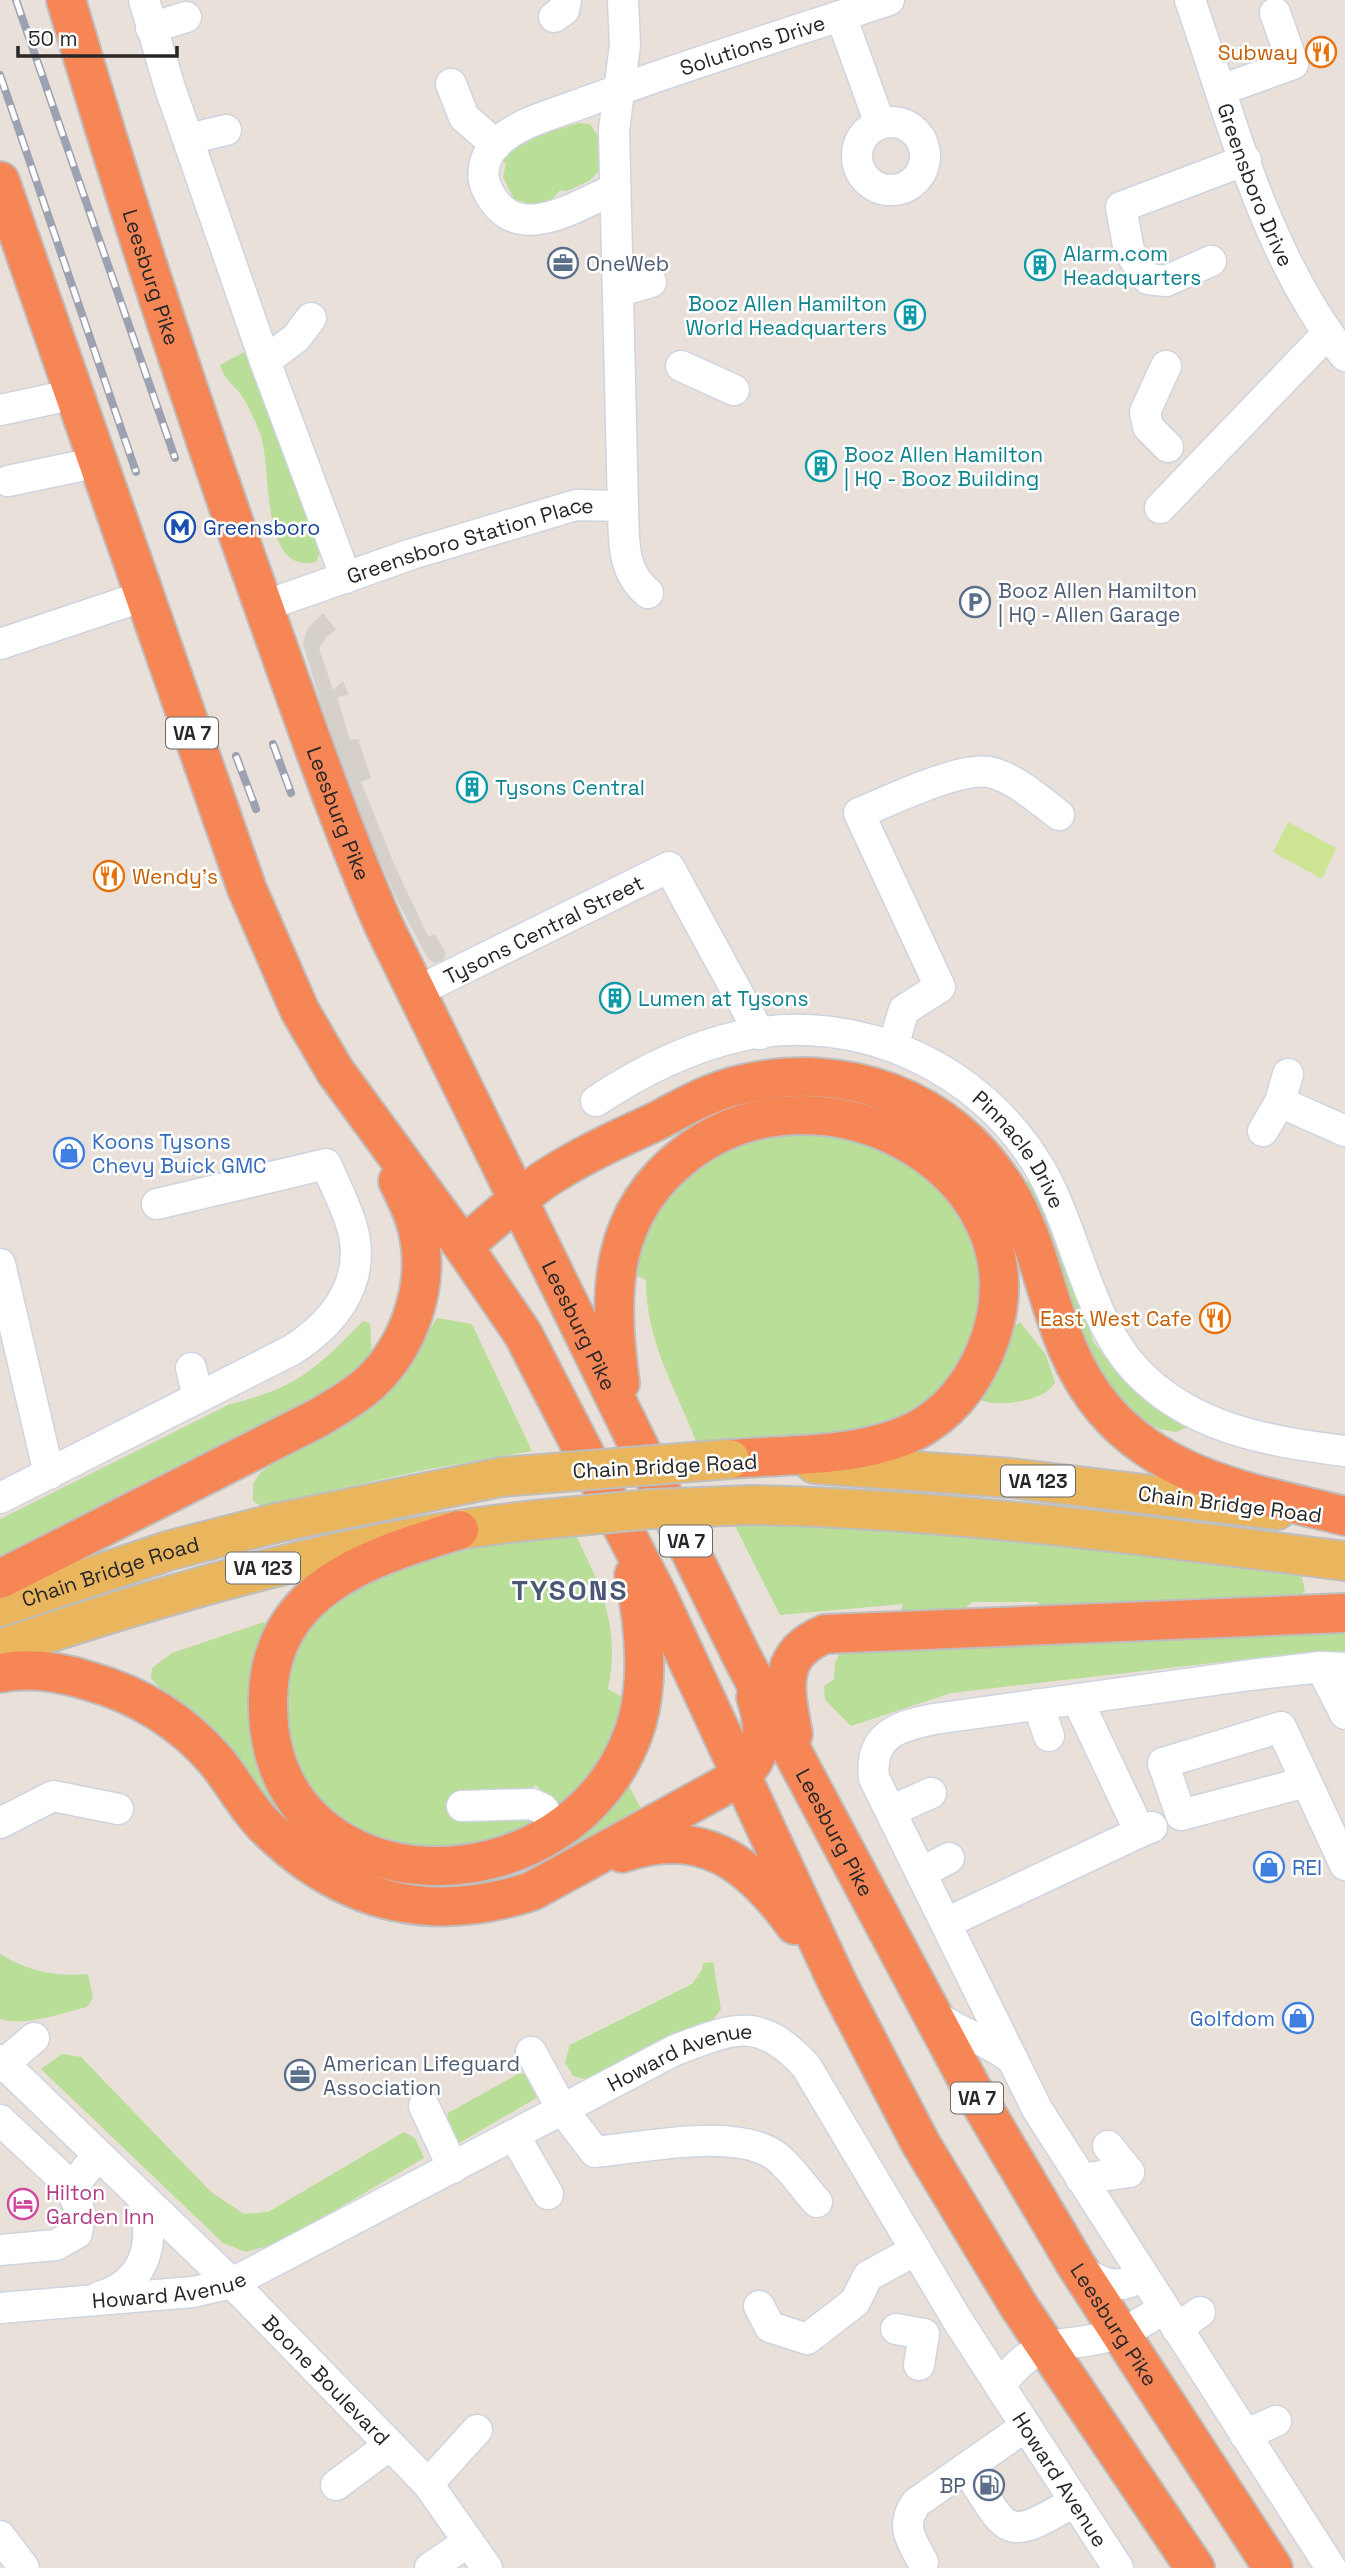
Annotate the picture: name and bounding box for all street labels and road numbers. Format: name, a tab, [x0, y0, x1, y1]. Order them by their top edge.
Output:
street label: Solutions Drive	[676, 8, 828, 81]
street label: Greensboro Drive	[1212, 100, 1300, 271]
street label: Leesburg Pike	[117, 206, 186, 348]
street label: Greensboro Station Place	[343, 491, 594, 589]
road number: VA 7	[166, 718, 218, 748]
street label: Leesburg Pike	[301, 743, 377, 884]
street label: Tysons Central Street	[439, 868, 648, 990]
street label: Pinnacle Drive	[967, 1084, 1071, 1212]
street label: Leesburg Pike	[536, 1256, 623, 1395]
street label: Chain Bridge Road	[572, 1448, 758, 1484]
road number: VA 123	[1001, 1466, 1075, 1497]
street label: Chain Bridge Road	[1136, 1479, 1324, 1529]
road number: VA 7	[660, 1526, 712, 1556]
street label: Chain Bridge Road	[18, 1530, 202, 1612]
road number: VA 123	[226, 1552, 300, 1584]
street label: Leesburg Pike	[790, 1764, 880, 1901]
street label: Howard Avenue	[602, 2017, 753, 2097]
road number: VA 7	[951, 2082, 1003, 2114]
street label: Leesburg Pike	[1065, 2258, 1164, 2391]
street label: Howard Avenue	[91, 2264, 251, 2314]
street label: Boone Boulevard	[257, 2309, 396, 2451]
street label: Howard Avenue	[1007, 2406, 1114, 2552]

